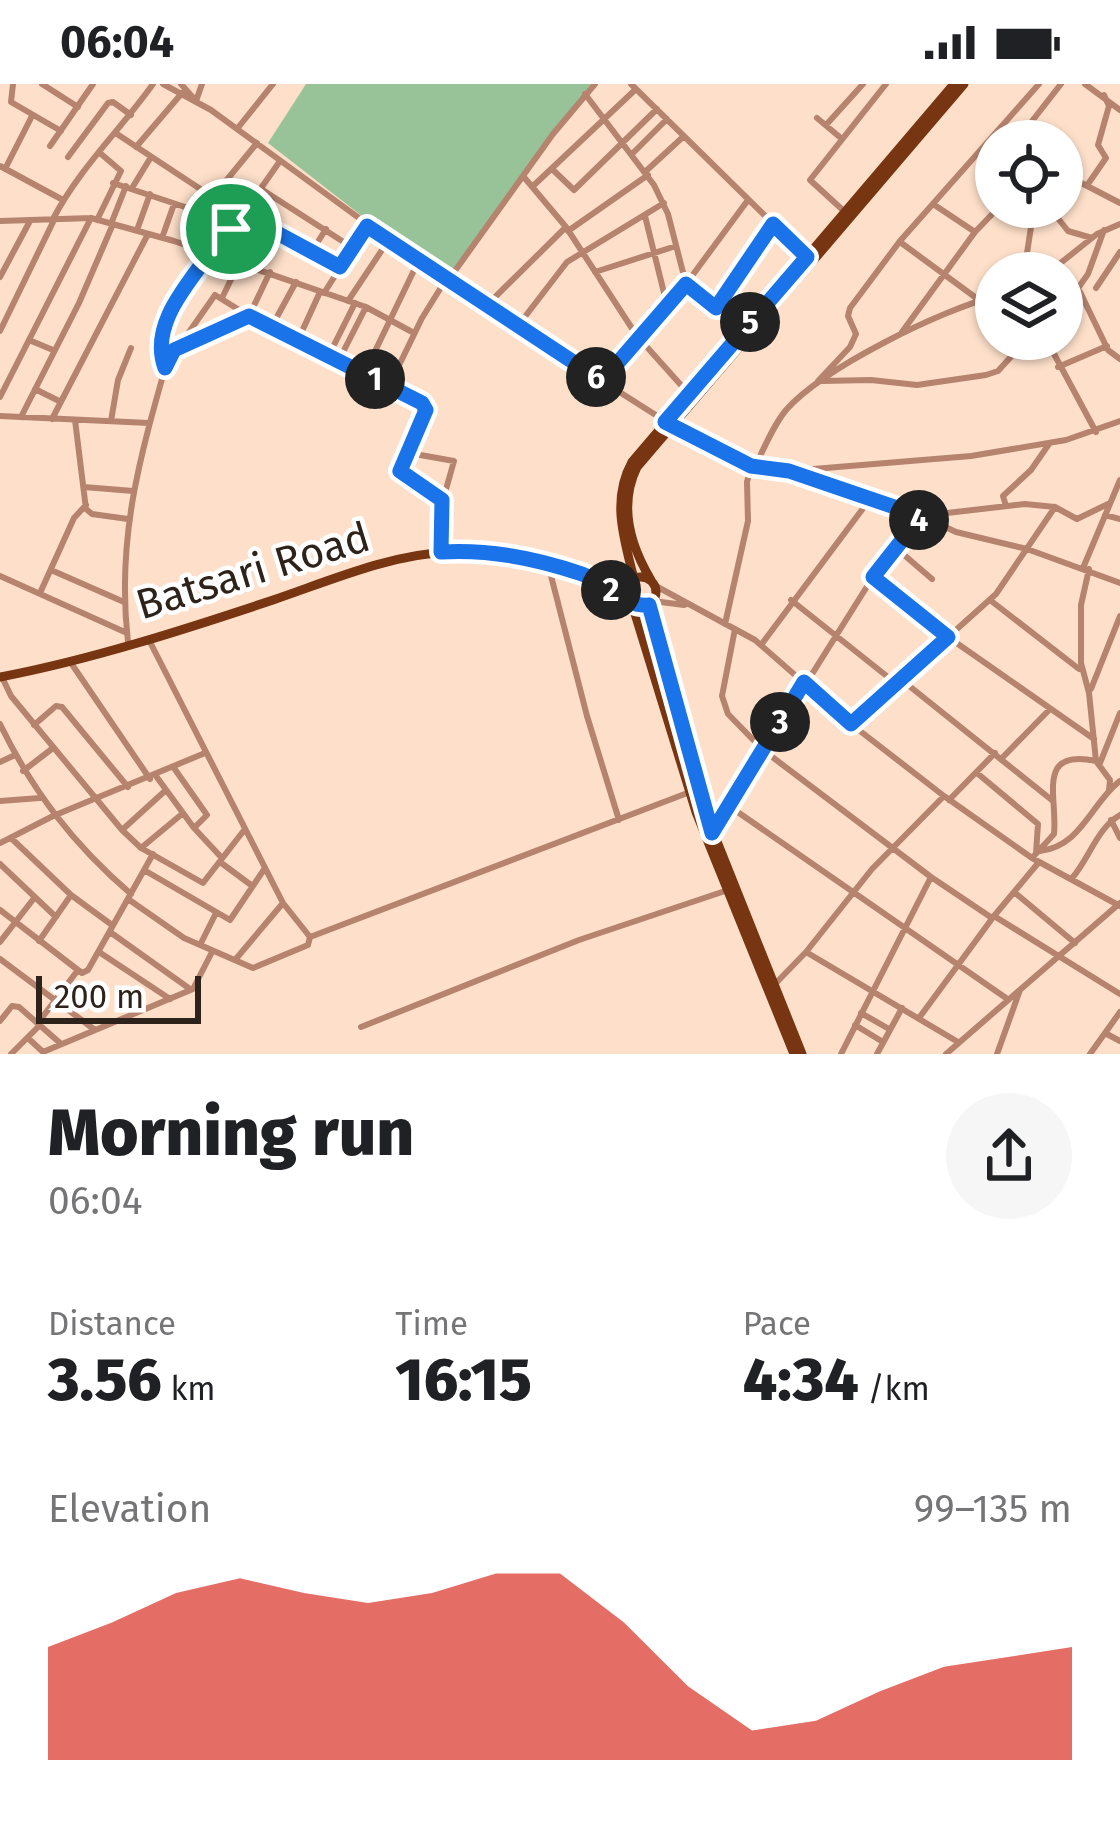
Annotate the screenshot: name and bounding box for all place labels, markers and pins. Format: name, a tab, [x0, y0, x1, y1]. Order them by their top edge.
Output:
pin	[180, 178, 282, 280]
pin: 5	[720, 292, 780, 352]
pin: 6	[566, 347, 626, 407]
pin: 1	[345, 349, 405, 409]
pin: 4	[889, 490, 949, 550]
pin: 2	[581, 560, 641, 620]
pin: 3	[750, 692, 810, 752]

